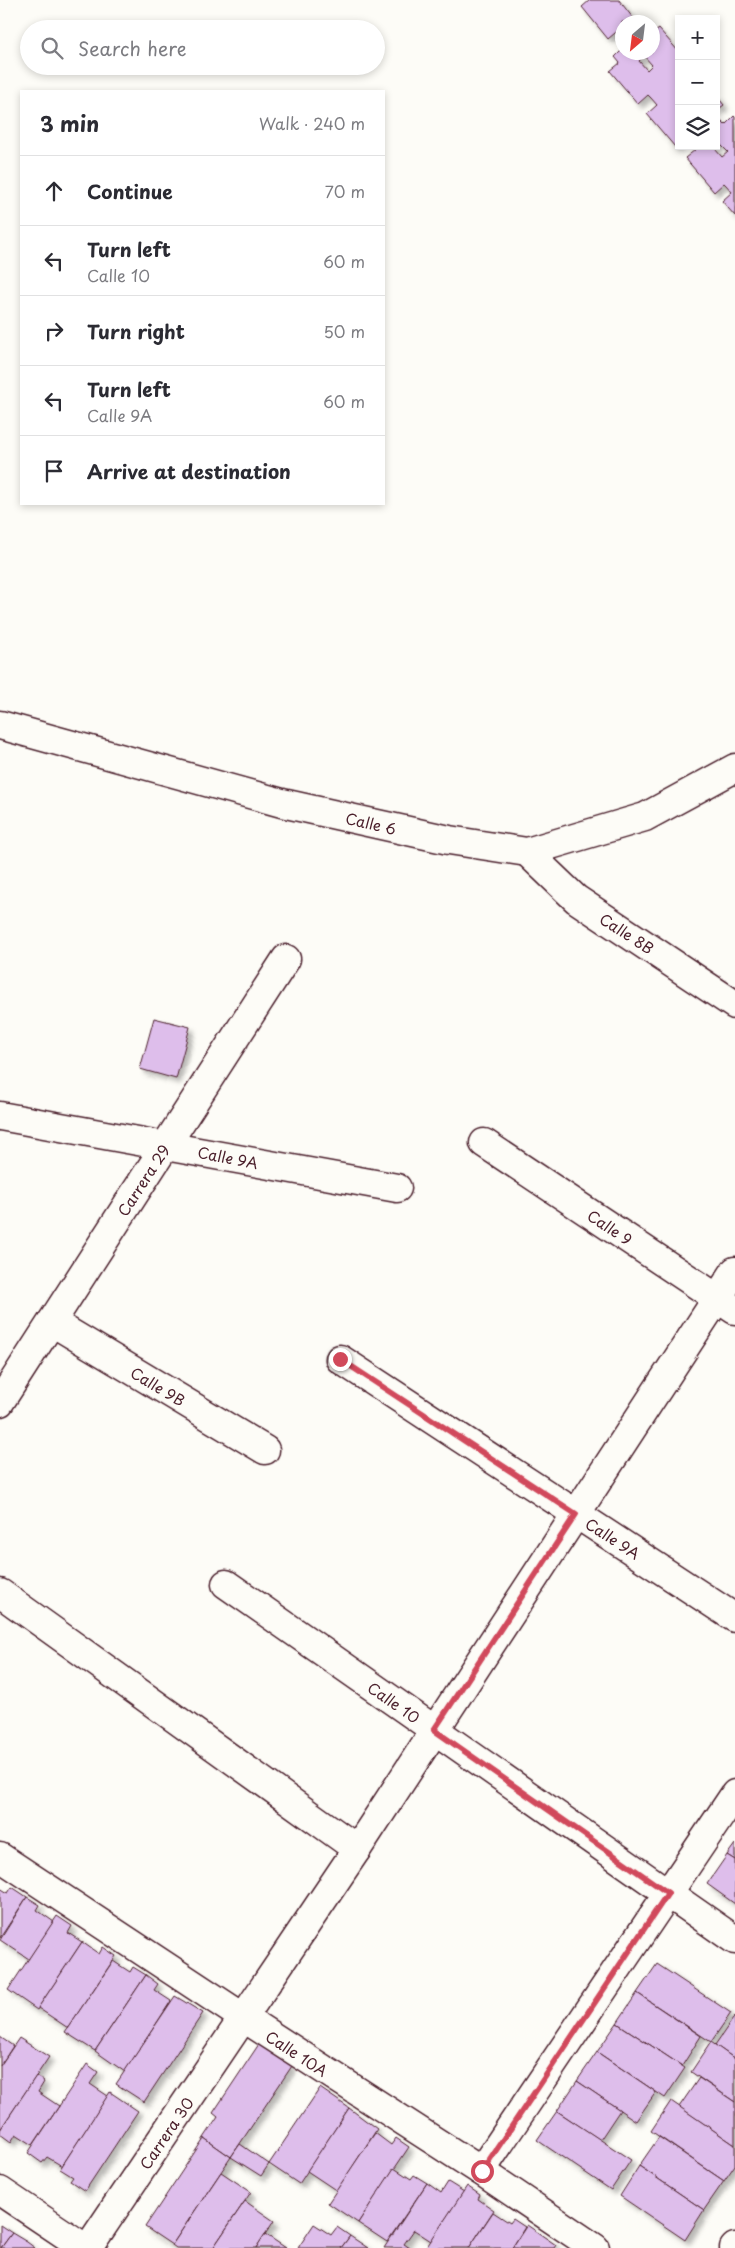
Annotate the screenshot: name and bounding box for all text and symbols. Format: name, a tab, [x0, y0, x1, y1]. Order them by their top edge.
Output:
north arrow	[615, 15, 660, 60]
map controls	[675, 15, 720, 150]
button: +	[675, 15, 720, 60]
search box	[20, 20, 385, 75]
icon: search	[38, 34, 66, 62]
text: Search here	[78, 34, 187, 62]
button: −	[675, 60, 720, 105]
button: layers	[675, 105, 720, 150]
text: 3 min	[40, 107, 99, 139]
text: Walk · 240 m	[259, 111, 365, 135]
icon: ahead	[40, 177, 68, 205]
text: Continue	[87, 177, 173, 205]
text: 70 m	[325, 179, 365, 203]
text: Turn left	[87, 235, 171, 263]
icon: left	[40, 247, 68, 275]
text: 60 m	[323, 249, 365, 273]
text: Calle 10	[87, 263, 150, 287]
icon: right	[40, 317, 68, 345]
text: Turn right	[87, 317, 185, 345]
text: 50 m	[324, 319, 365, 343]
text: Turn left	[87, 375, 171, 403]
icon: left	[40, 387, 68, 415]
text: 60 m	[323, 389, 365, 413]
text: Calle 9A	[87, 403, 152, 427]
icon: arrive	[40, 457, 68, 485]
text: Arrive at destination	[87, 457, 291, 485]
street label: Calle 6	[343, 806, 399, 840]
street label: Calle 8B	[595, 907, 659, 959]
street label: Carrera 29	[111, 1140, 175, 1220]
street label: Calle 9A	[196, 1140, 260, 1174]
street label: Calle 9	[583, 1204, 637, 1250]
route end	[329, 1348, 352, 1371]
street label: Calle 9B	[126, 1361, 190, 1411]
street label: Calle 9A	[581, 1512, 645, 1564]
street label: Calle 10	[363, 1676, 425, 1728]
street label: Calle 10A	[261, 2024, 333, 2082]
street label: Carrera 30	[133, 2092, 199, 2174]
route start	[471, 2160, 494, 2183]

